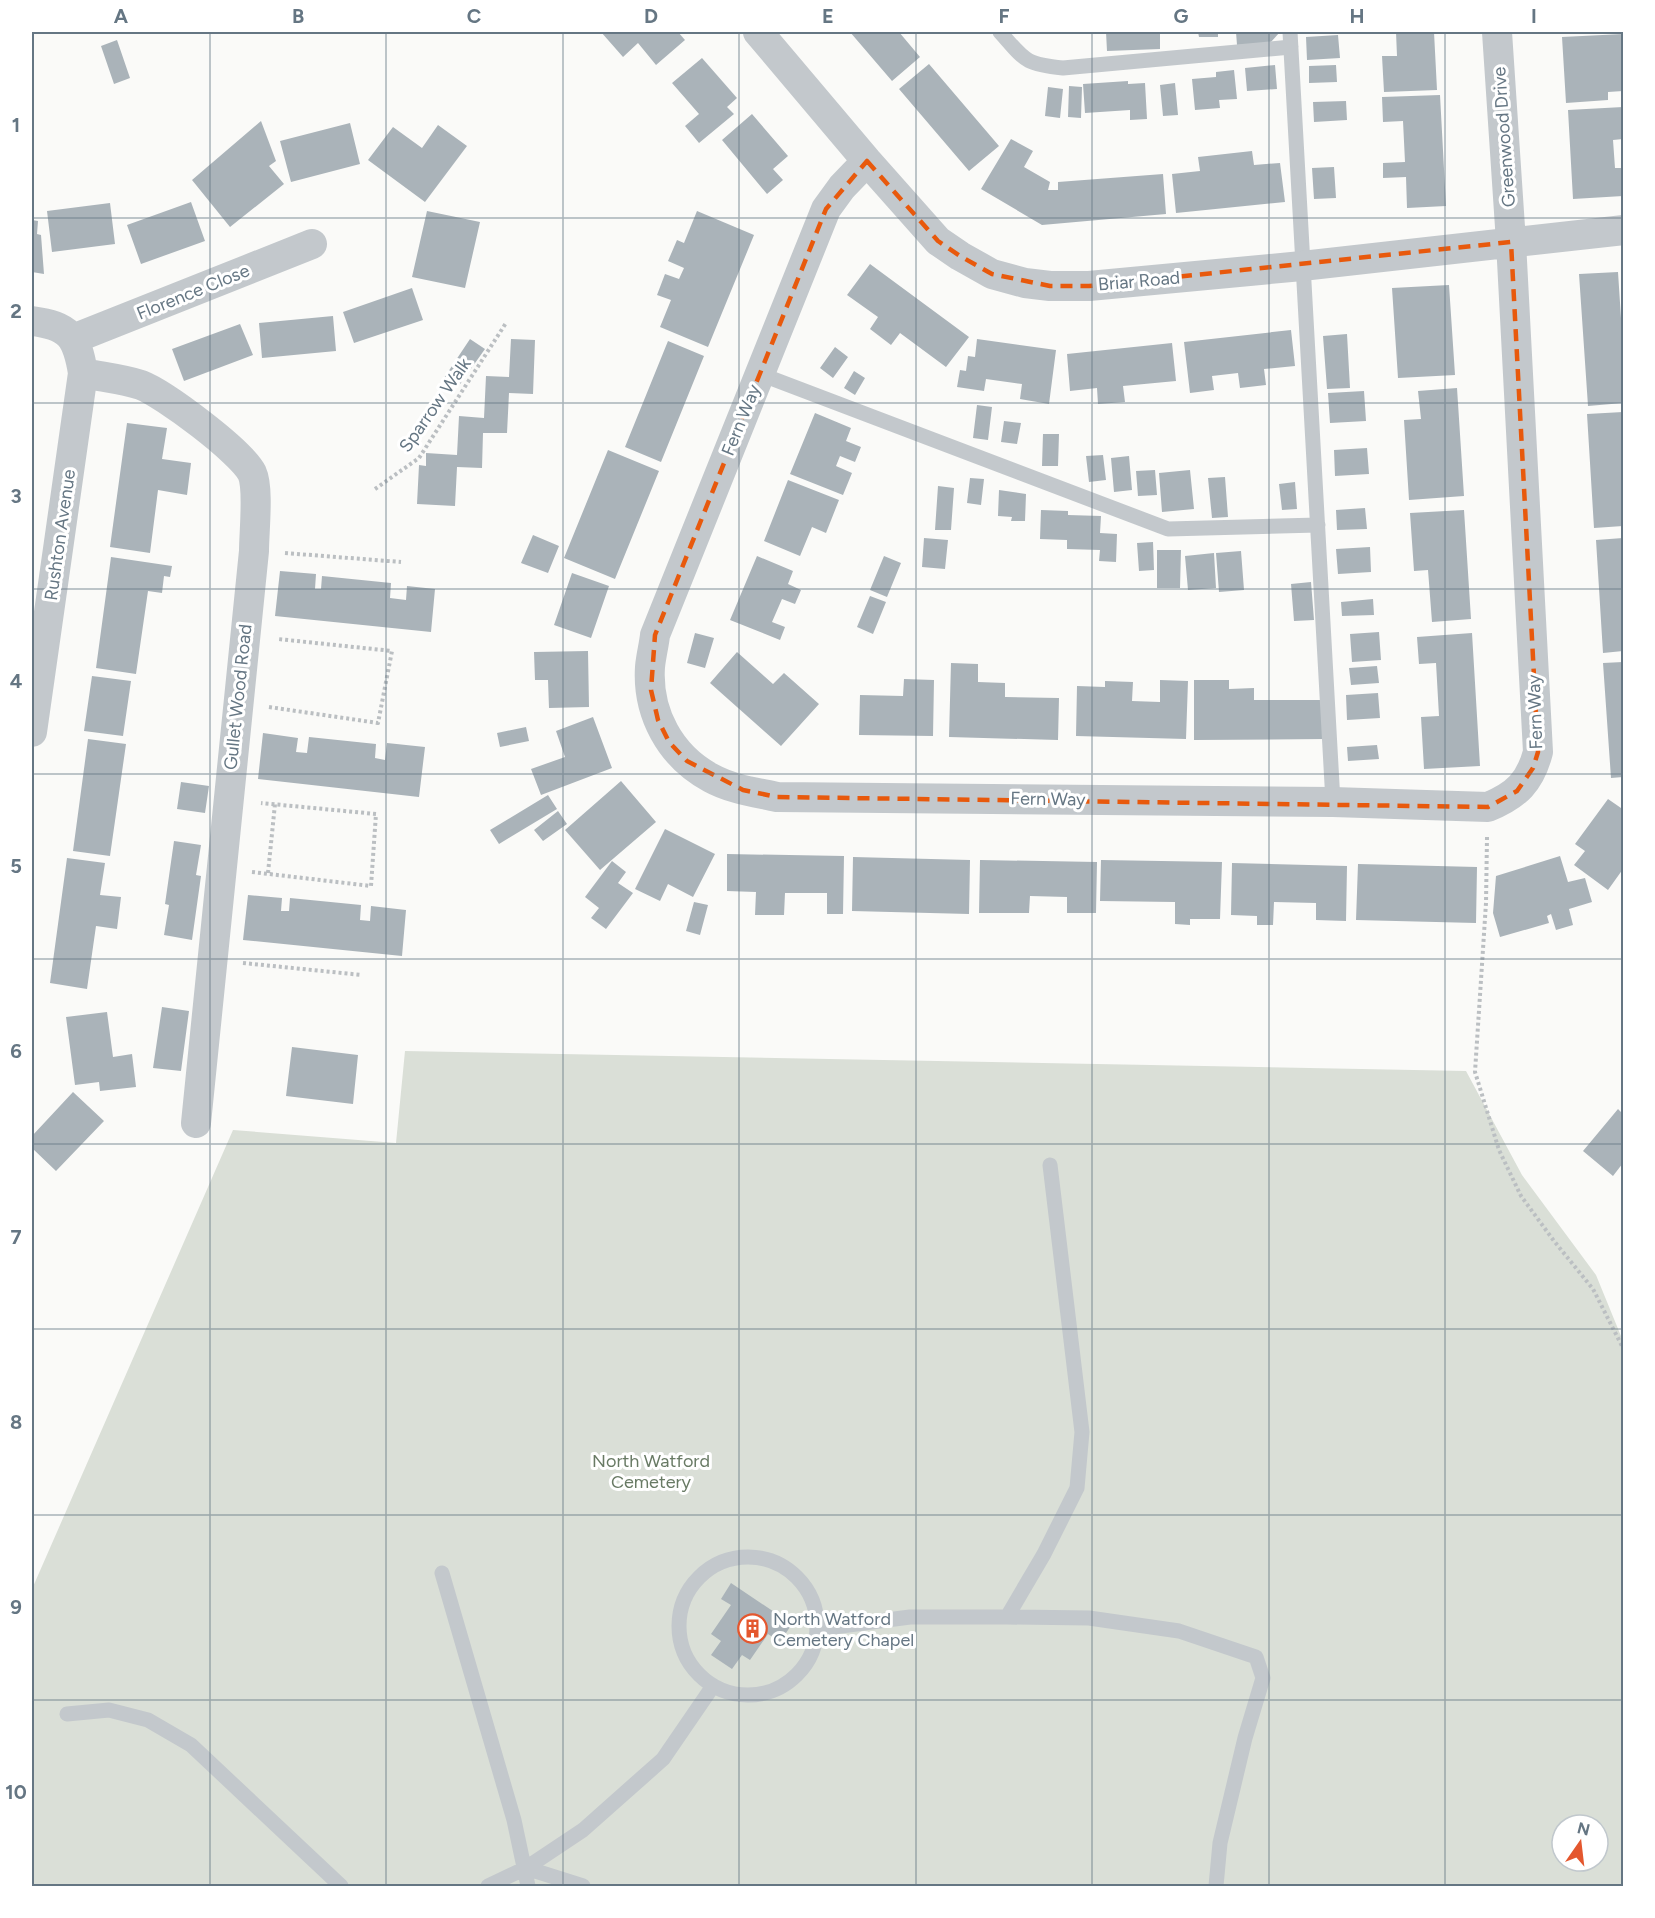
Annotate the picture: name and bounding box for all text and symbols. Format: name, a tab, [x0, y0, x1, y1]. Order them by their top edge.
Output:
text: A	[114, 4, 129, 28]
text: B	[292, 4, 304, 28]
text: C	[467, 4, 481, 28]
text: D	[644, 4, 658, 28]
text: E	[822, 4, 834, 28]
text: F	[998, 4, 1010, 28]
text: G	[1174, 4, 1189, 28]
text: H	[1350, 4, 1365, 28]
text: I	[1531, 4, 1537, 28]
street label: Greenwood Drive	[1488, 66, 1520, 208]
text: 1	[12, 113, 20, 137]
street label: Florence Close	[133, 259, 253, 325]
street label: Briar Road	[1097, 266, 1181, 296]
text: 2	[10, 299, 22, 323]
street label: Sparrow Walk	[394, 353, 476, 456]
street label: Fern Way	[717, 381, 765, 459]
street label: Rushton Avenue	[40, 468, 80, 602]
text: 3	[10, 484, 22, 508]
street label: Gullet Wood Road	[219, 623, 257, 771]
text: 4	[10, 669, 23, 693]
street label: Fern Way	[1523, 674, 1547, 750]
street label: Fern Way	[1010, 787, 1086, 811]
text: 5	[10, 854, 22, 878]
text: 6	[10, 1039, 22, 1063]
text: 7	[10, 1225, 22, 1249]
text: 8	[10, 1410, 22, 1434]
park label: North Watford Cemetery	[592, 1450, 710, 1493]
text: 9	[10, 1595, 22, 1619]
place label: North Watford Cemetery Chapel	[773, 1608, 914, 1651]
building icon: North Watford Cemetery Chapel	[736, 1613, 768, 1645]
text: 10	[5, 1780, 27, 1804]
north arrow	[1550, 1813, 1610, 1873]
text: N	[1575, 1818, 1592, 1840]

